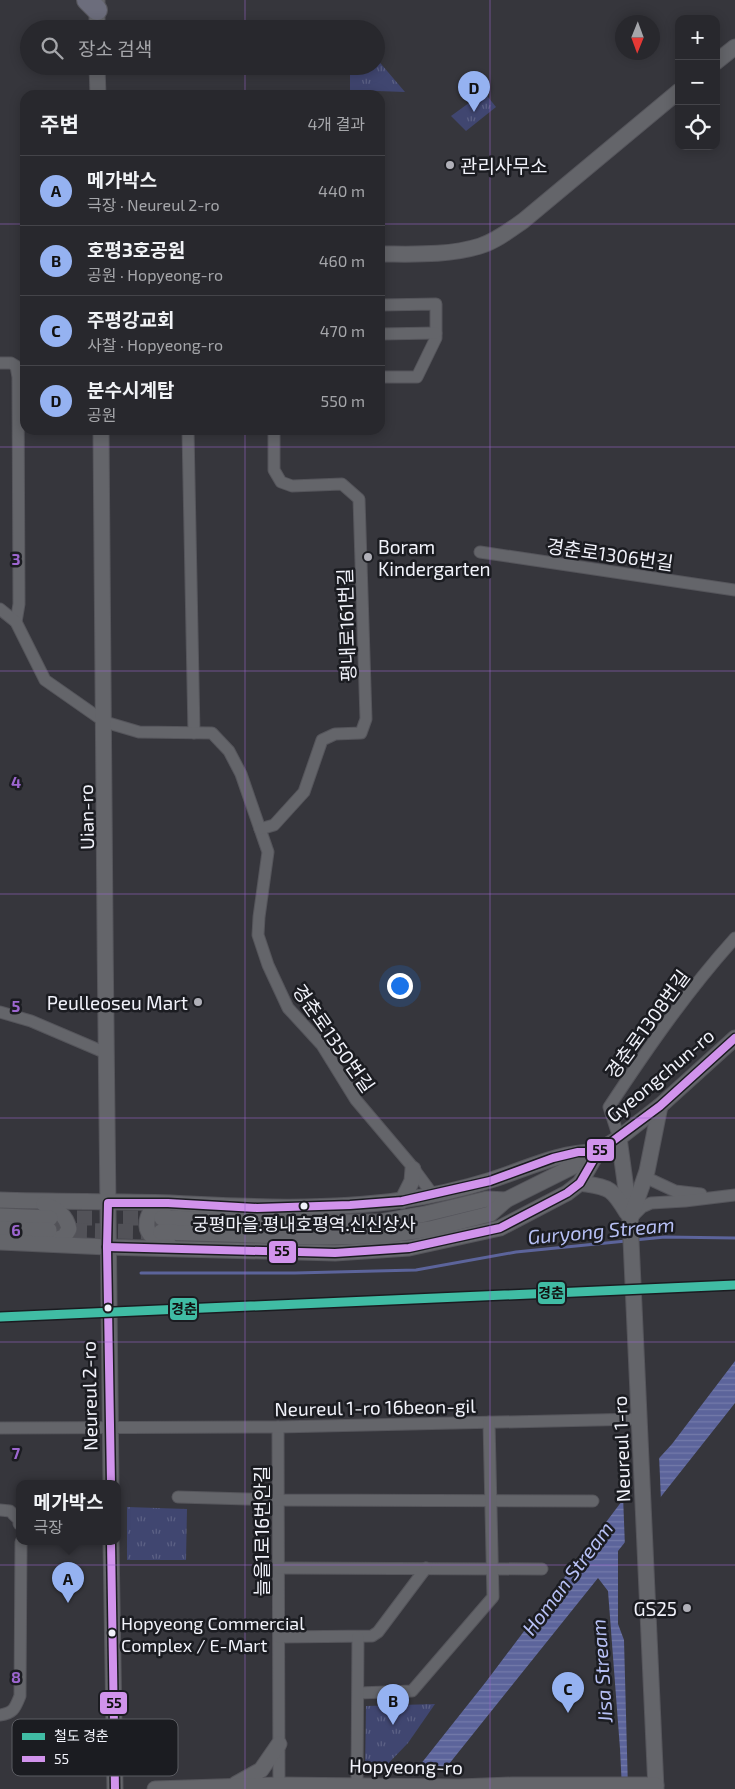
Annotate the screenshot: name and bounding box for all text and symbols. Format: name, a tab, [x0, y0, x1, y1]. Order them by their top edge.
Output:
north arrow	[615, 15, 660, 60]
map controls	[675, 15, 720, 150]
button: +	[675, 15, 720, 60]
search box	[20, 20, 385, 75]
icon: search	[38, 34, 66, 62]
text: 장소 검색	[78, 37, 152, 60]
button: −	[675, 60, 720, 105]
pin: D	[458, 71, 490, 112]
button: locate	[675, 105, 720, 150]
text: 주변	[40, 111, 79, 136]
text: 4개 결과	[307, 114, 365, 133]
place label: 관리사무소	[460, 154, 547, 177]
marker: 관리사무소	[444, 159, 456, 171]
text: 메가박스	[87, 168, 157, 191]
text: A	[51, 181, 61, 200]
text: 440 m	[318, 181, 365, 200]
text: 극장 · Neureul 2-ro	[87, 195, 220, 214]
text: 호평3호공원	[87, 238, 185, 261]
text: B	[51, 251, 61, 270]
text: 460 m	[319, 251, 365, 270]
text: 공원 · Hopyeong-ro	[87, 265, 223, 284]
text: 주평강교회	[87, 308, 174, 331]
text: C	[51, 321, 61, 340]
text: 470 m	[320, 321, 365, 340]
text: 사찰 · Hopyeong-ro	[87, 335, 223, 354]
text: 분수시계탑	[87, 378, 174, 401]
text: D	[51, 391, 61, 410]
text: 550 m	[321, 391, 365, 410]
text: 공원	[87, 405, 116, 424]
street label: 경춘로1306번길	[545, 534, 675, 574]
place label: Boram Kindergarten	[378, 535, 491, 580]
text: 3	[11, 549, 21, 568]
marker: Boram Kindergarten	[362, 551, 374, 563]
street label: 평내로161번길	[333, 568, 359, 682]
text: 4	[11, 772, 21, 791]
street label: Uian-ro	[74, 784, 98, 850]
street label: 경춘로1308번길	[600, 965, 694, 1083]
your location	[387, 973, 413, 999]
street label: 경춘로1350번길	[288, 979, 380, 1097]
place label: Peulleoseu Mart	[47, 991, 188, 1014]
text: 5	[12, 996, 21, 1015]
marker: Peulleoseu Mart	[192, 996, 204, 1008]
street label: Gyeongchun-ro	[602, 1023, 718, 1127]
line badge: 55	[586, 1138, 615, 1162]
text: 55	[592, 1141, 608, 1158]
marker: 궁평마을.평내호평역.신신상사	[299, 1201, 309, 1211]
water label: Guryong Stream	[527, 1212, 676, 1249]
place label: 궁평마을.평내호평역.신신상사	[192, 1213, 416, 1235]
text: 6	[11, 1220, 21, 1239]
line badge: 55	[268, 1240, 297, 1264]
text: 55	[274, 1242, 290, 1259]
line badge: 경춘	[537, 1281, 566, 1305]
text: 경춘	[538, 1284, 564, 1301]
line badge: 경춘	[169, 1297, 198, 1321]
text: 경춘	[171, 1300, 197, 1317]
unlabelled marker	[103, 1303, 113, 1313]
street label: Neureul 2-ro	[77, 1341, 101, 1451]
street label: Neureul 1-ro 16beon-gil	[274, 1394, 476, 1420]
street label: Neureul 1-ro	[608, 1395, 634, 1503]
text: 7	[12, 1443, 21, 1462]
street label: 늘을1로16번안길	[250, 1466, 273, 1596]
popup	[16, 1480, 121, 1545]
text: 메가박스	[34, 1490, 103, 1513]
text: 극장	[34, 1517, 63, 1536]
water label: Homan Stream	[517, 1517, 617, 1639]
pin: A	[52, 1562, 84, 1603]
place label: GS25	[634, 1597, 677, 1620]
marker: GS25	[681, 1602, 693, 1614]
place label: Hopyeong Commercial Complex / E-Mart	[121, 1612, 305, 1656]
water label: Jisa Stream	[585, 1618, 617, 1725]
marker: Hopyeong Commercial Complex / E-Mart	[107, 1628, 117, 1638]
text: 8	[11, 1667, 21, 1686]
pin: C	[552, 1672, 584, 1713]
pin: B	[377, 1684, 409, 1725]
line badge: 55	[99, 1691, 128, 1715]
text: 55	[106, 1694, 122, 1711]
legend	[12, 1719, 178, 1776]
text: 철도 경춘	[54, 1727, 109, 1744]
text: 55	[54, 1750, 69, 1767]
street label: Hopyeong-ro	[349, 1754, 463, 1778]

